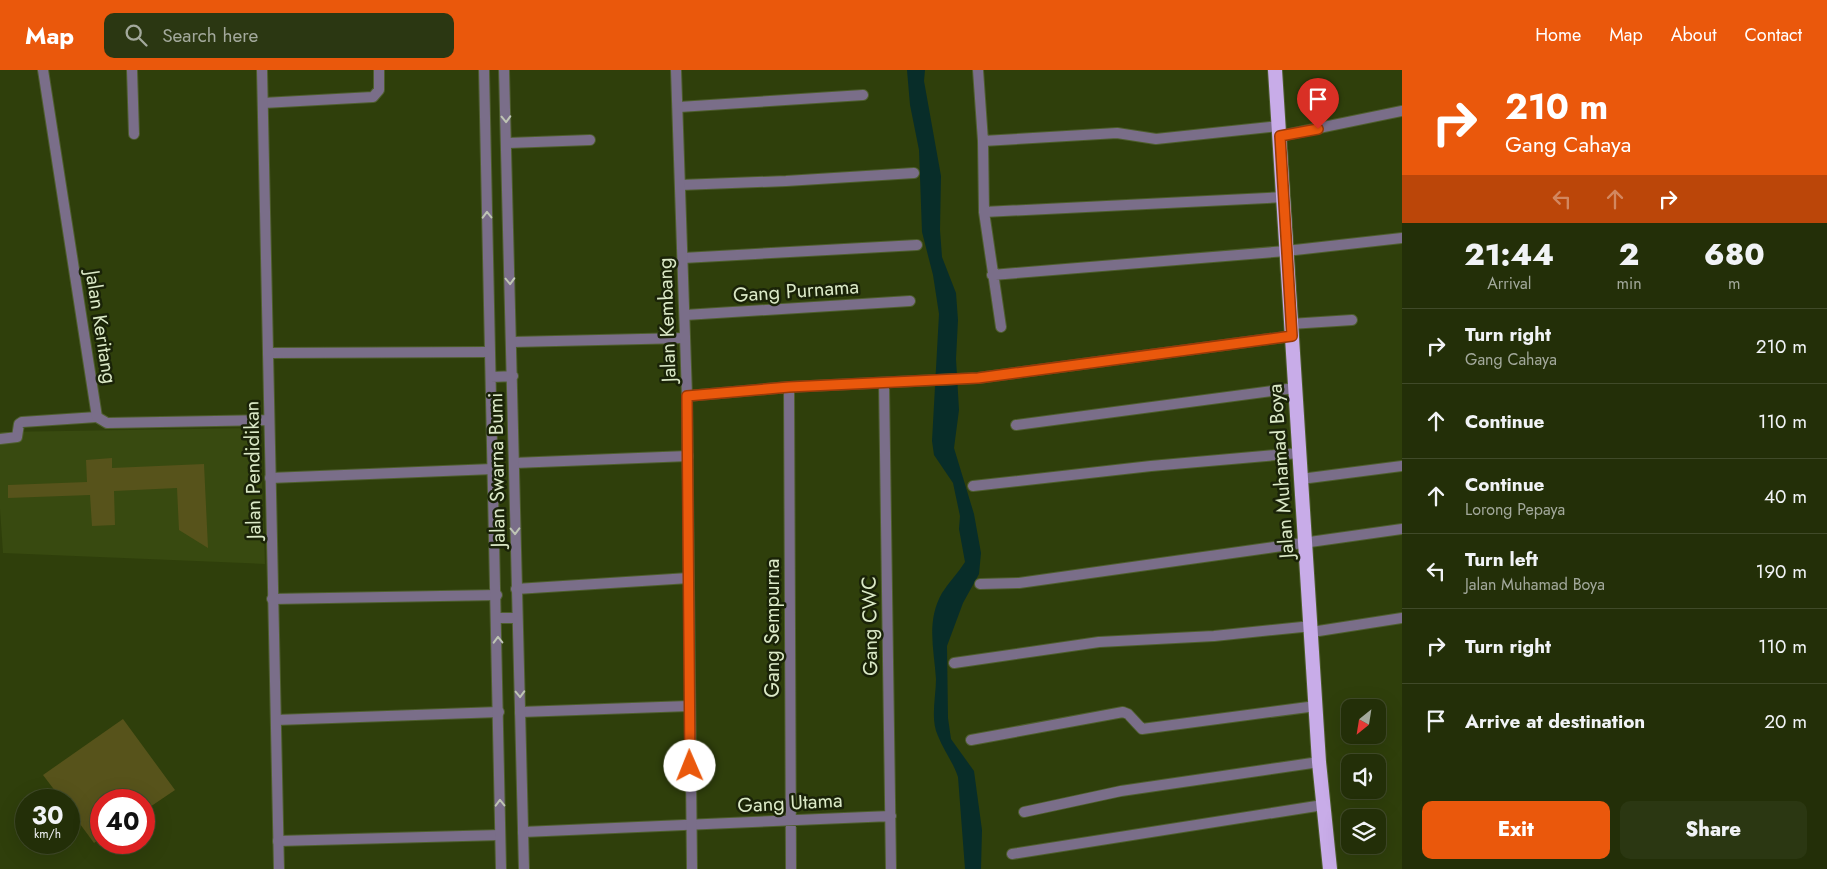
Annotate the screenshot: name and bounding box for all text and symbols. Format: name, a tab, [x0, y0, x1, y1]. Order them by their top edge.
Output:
search box	[104, 13, 454, 58]
text: Map	[25, 18, 74, 53]
icon: search	[122, 21, 150, 49]
text: Search here	[162, 22, 258, 49]
text: Home	[1535, 22, 1581, 48]
text: Map	[1609, 22, 1643, 48]
text: About	[1671, 22, 1716, 48]
text: Contact	[1744, 22, 1802, 48]
pin	[1297, 78, 1339, 129]
text: 210 m	[1505, 82, 1608, 132]
icon: arrive	[1304, 85, 1332, 113]
icon: right	[1422, 90, 1487, 155]
one-way arrow	[500, 115, 511, 123]
text: Gang Cahaya	[1505, 128, 1631, 160]
icon: left	[1548, 185, 1576, 213]
icon: ahead	[1601, 185, 1629, 213]
icon: right	[1654, 185, 1682, 213]
one-way arrow	[481, 211, 492, 219]
text: 21:44	[1464, 233, 1554, 276]
text: 2	[1619, 233, 1639, 276]
text: 680	[1704, 233, 1765, 276]
street label: Jalan Kembang	[650, 257, 684, 386]
street label: Jalan Keritang	[77, 265, 124, 386]
street label: Gang Purnama	[732, 272, 860, 310]
text: Arrival	[1487, 272, 1531, 295]
text: min	[1617, 272, 1642, 295]
text: m	[1728, 272, 1741, 295]
one-way arrow	[505, 278, 515, 285]
text: Turn right	[1465, 321, 1551, 348]
icon: right	[1422, 332, 1450, 360]
text: 210 m	[1756, 333, 1807, 360]
text: Gang Cahaya	[1465, 348, 1557, 371]
street label: Jalan Muhamad Boya	[1260, 383, 1302, 562]
street label: Jalan Swarna Bumi	[481, 392, 513, 551]
street label: Jalan Pendidikan	[237, 401, 269, 542]
icon: ahead	[1422, 407, 1450, 435]
text: Continue	[1465, 408, 1544, 435]
text: 110 m	[1758, 408, 1807, 435]
text: Continue	[1465, 471, 1544, 498]
icon: ahead	[1422, 482, 1450, 510]
text: 40 m	[1764, 483, 1807, 510]
text: Lorong Pepaya	[1465, 498, 1565, 521]
one-way arrow	[510, 528, 520, 535]
text: Turn left	[1465, 546, 1538, 573]
icon: left	[1422, 557, 1450, 585]
text: 190 m	[1756, 558, 1807, 585]
street label: Gang Sempurna	[758, 559, 787, 697]
text: Jalan Muhamad Boya	[1465, 573, 1605, 596]
street label: Gang CWC	[855, 576, 885, 676]
icon: right	[1422, 632, 1450, 660]
text: Turn right	[1465, 633, 1551, 660]
text: 110 m	[1758, 633, 1807, 660]
one-way arrow	[493, 636, 503, 644]
one-way arrow	[514, 690, 525, 698]
north arrow	[1341, 699, 1386, 744]
map controls	[1341, 699, 1386, 854]
icon: arrive	[1422, 707, 1450, 735]
text: Arrive at destination	[1465, 708, 1645, 735]
text: 20 m	[1764, 708, 1807, 735]
position arrow	[663, 739, 715, 791]
button: sound	[1341, 754, 1386, 799]
street label: Gang Utama	[737, 786, 843, 820]
speed limit sign: 40	[90, 789, 155, 854]
text: 30	[31, 797, 64, 833]
one-way arrow	[495, 799, 505, 806]
button: Exit	[1422, 801, 1610, 859]
button: Share	[1620, 801, 1807, 859]
button: layers	[1341, 809, 1386, 854]
text: km/h	[34, 825, 61, 843]

